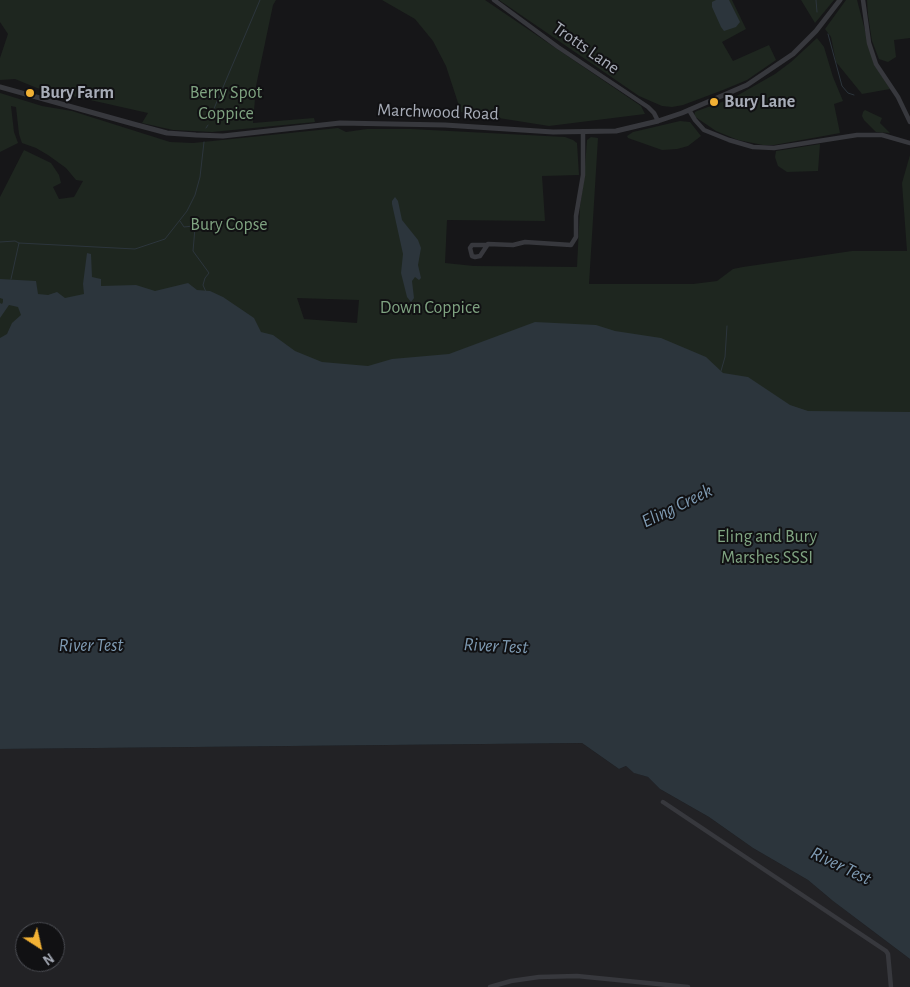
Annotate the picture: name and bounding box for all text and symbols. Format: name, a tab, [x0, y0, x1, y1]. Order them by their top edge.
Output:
street label: Trotts Lane	[548, 17, 624, 79]
place label: Bury Farm	[40, 82, 114, 104]
park label: Berry Spot Coppice	[190, 82, 262, 125]
marker: Bury Farm	[24, 87, 36, 99]
place label: Bury Lane	[724, 91, 795, 113]
marker: Bury Lane	[708, 96, 720, 108]
street label: Marchwood Road	[377, 99, 499, 125]
park label: Bury Copse	[190, 214, 268, 236]
park label: Down Coppice	[380, 297, 480, 319]
water label: Eling Creek	[638, 479, 716, 533]
park label: Eling and Bury Marshes SSSI	[717, 526, 817, 568]
water label: River Test	[463, 633, 529, 659]
water label: River Test	[59, 634, 123, 656]
water label: River Test	[807, 842, 875, 890]
north arrow	[15, 922, 65, 972]
text: N	[40, 950, 56, 967]

